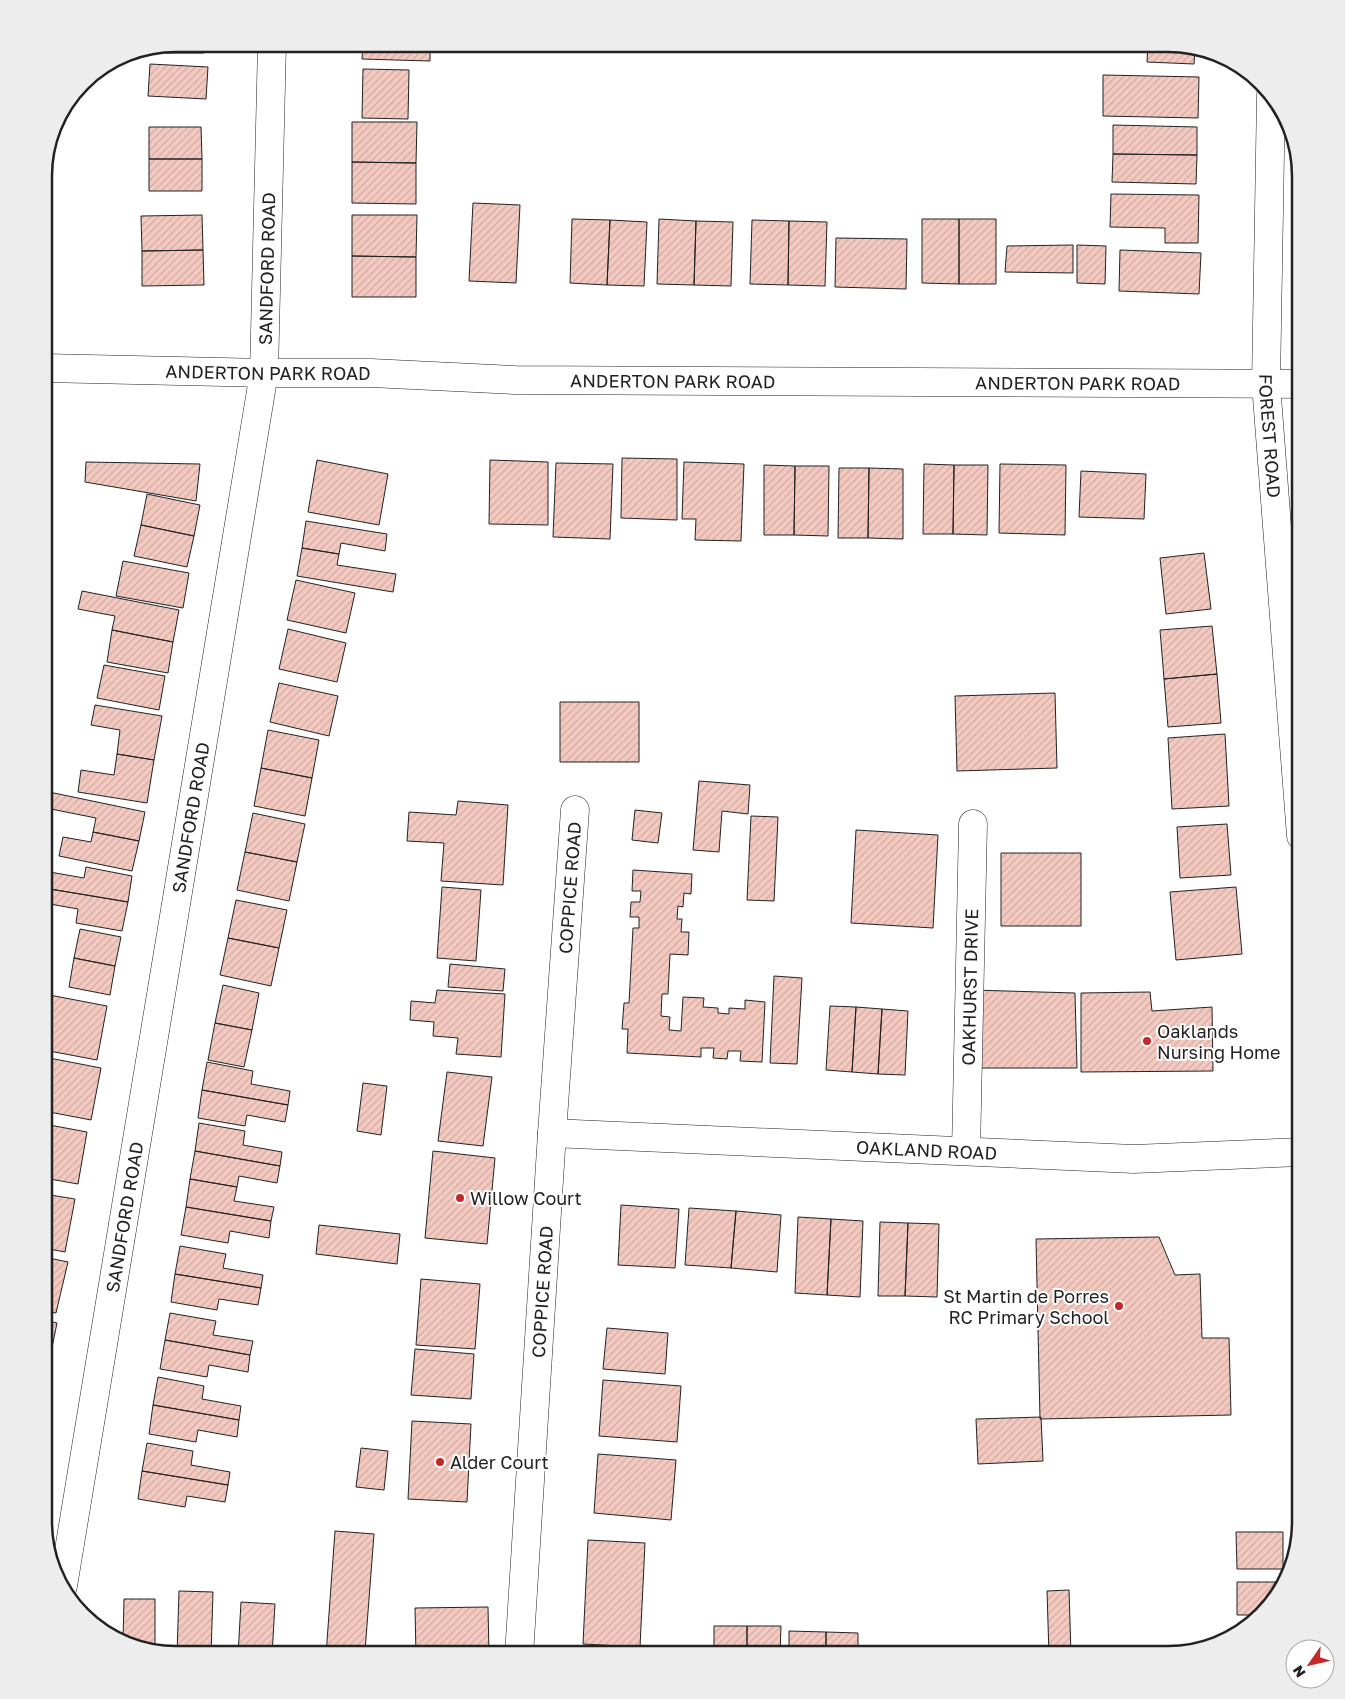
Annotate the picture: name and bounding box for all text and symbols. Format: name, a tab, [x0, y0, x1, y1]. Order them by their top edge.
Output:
street label: SANDFORD ROAD	[254, 192, 279, 345]
street label: ANDERTON PARK ROAD	[165, 360, 371, 384]
street label: ANDERTON PARK ROAD	[570, 369, 775, 392]
street label: ANDERTON PARK ROAD	[975, 371, 1180, 394]
street label: FOREST ROAD	[1255, 374, 1286, 499]
street label: SANDFORD ROAD	[167, 740, 214, 895]
street label: COPPICE ROAD	[554, 821, 585, 955]
street label: OAKHURST DRIVE	[957, 908, 982, 1066]
place label: Oaklands Nursing Home	[1157, 1020, 1280, 1063]
marker: Oaklands Nursing Home	[1141, 1035, 1153, 1047]
street label: OAKLAND ROAD	[856, 1136, 998, 1164]
street label: SANDFORD ROAD	[101, 1140, 147, 1294]
place label: Willow Court	[470, 1187, 582, 1209]
marker: Willow Court	[454, 1192, 466, 1204]
street label: COPPICE ROAD	[527, 1225, 557, 1359]
place label: St Martin de Porres RC Primary School	[943, 1285, 1109, 1328]
marker: St Martin de Porres RC Primary School	[1113, 1300, 1125, 1312]
place label: Alder Court	[450, 1451, 549, 1473]
marker: Alder Court	[434, 1456, 446, 1468]
north arrow	[1285, 1639, 1335, 1689]
text: N	[1289, 1662, 1309, 1681]

